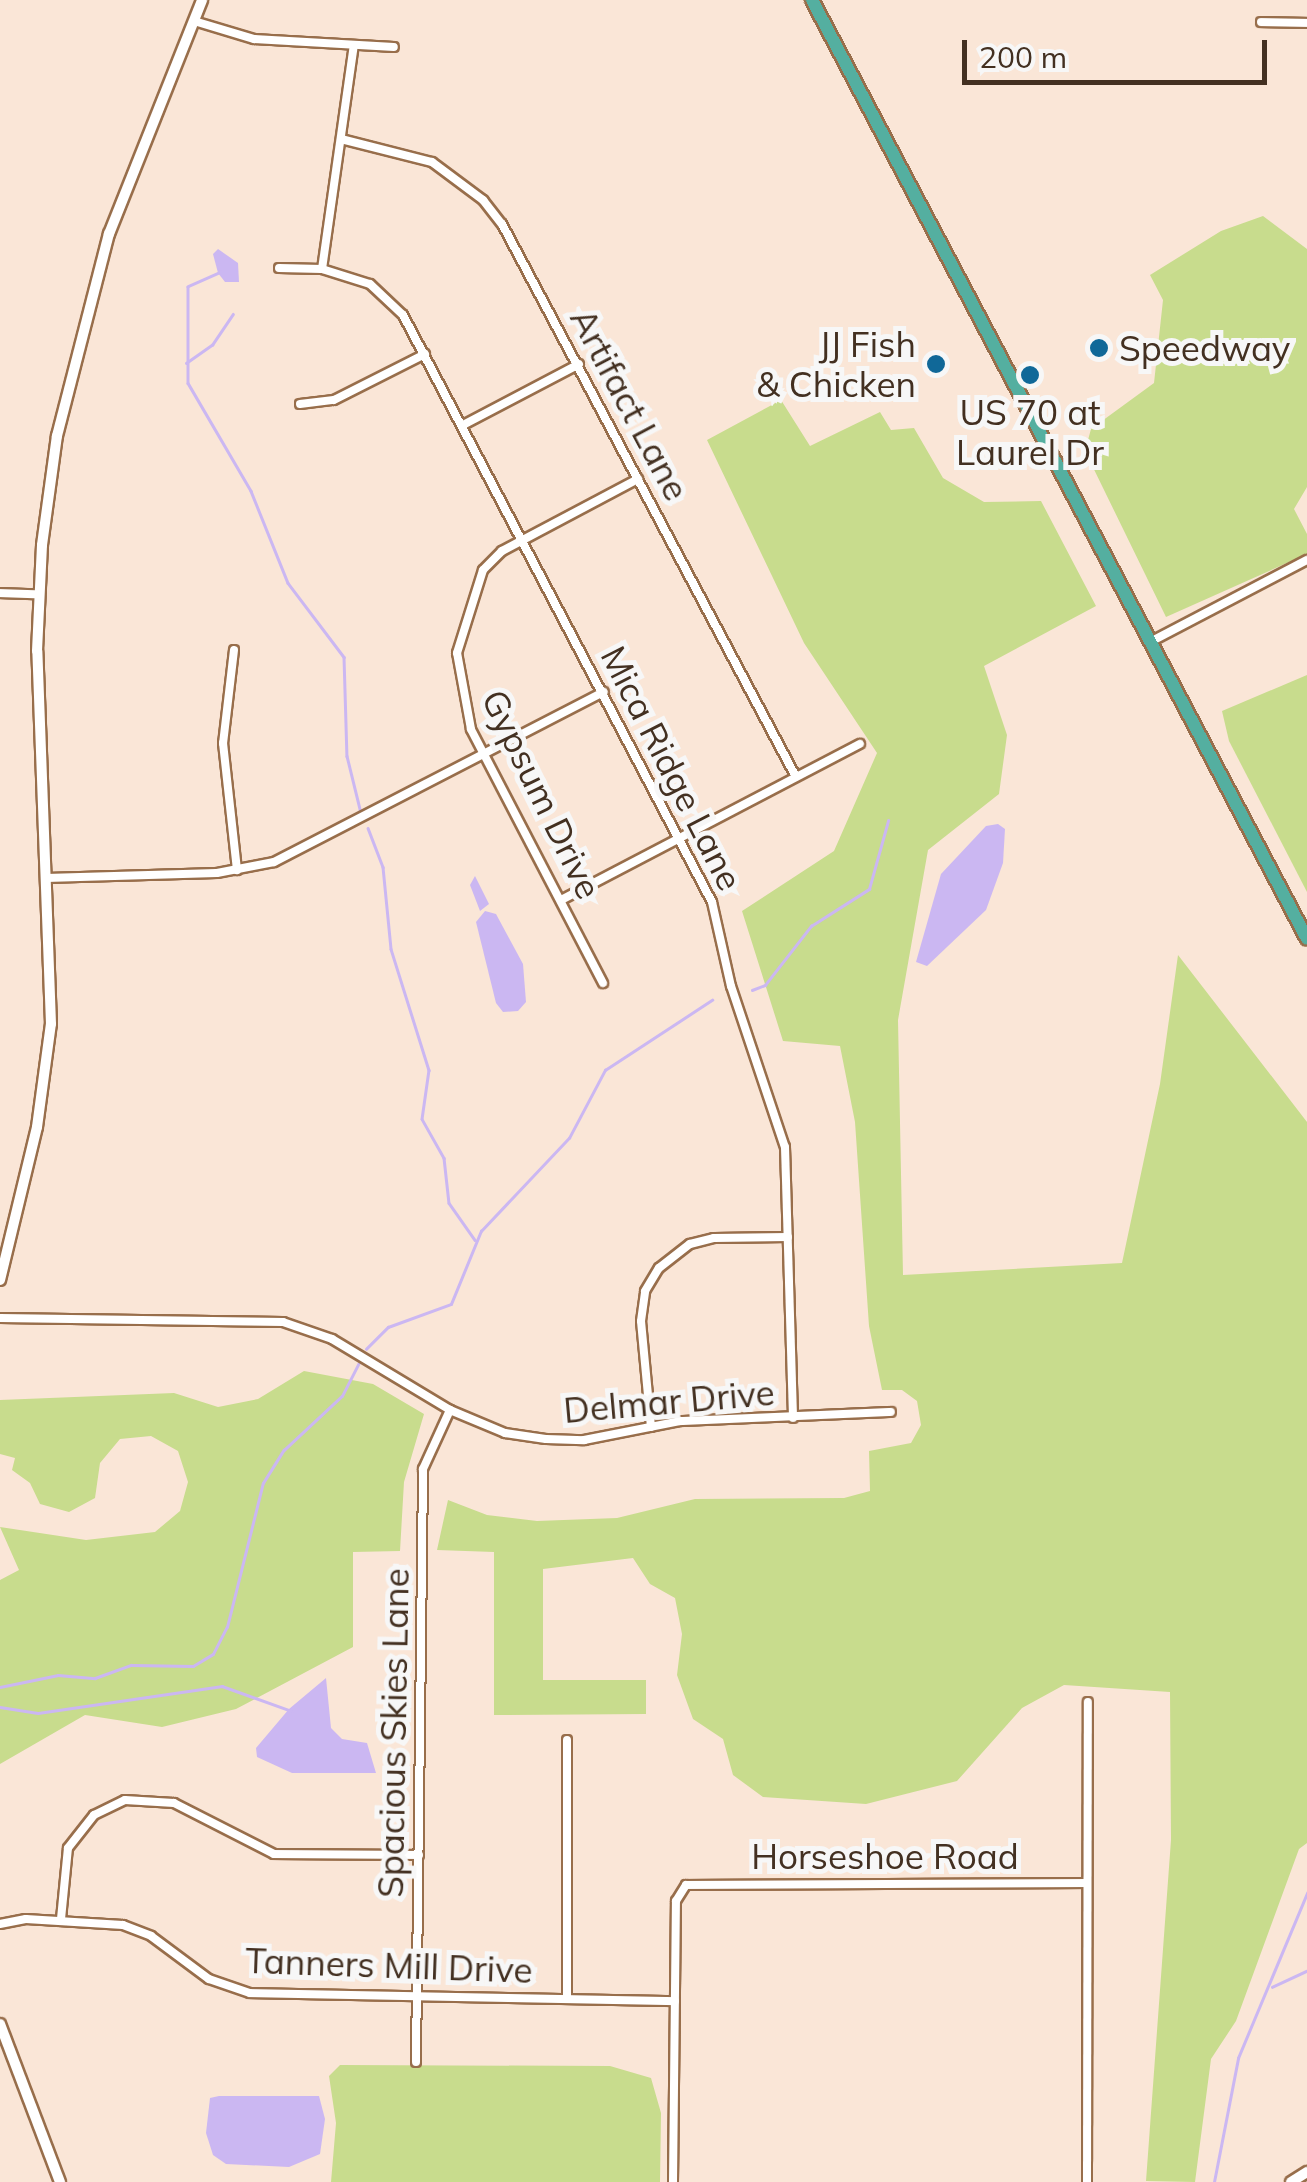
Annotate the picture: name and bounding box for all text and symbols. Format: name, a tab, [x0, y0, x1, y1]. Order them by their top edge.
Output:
scale bar	[967, 20, 1272, 82]
text: 200 m	[979, 38, 1067, 76]
street label: Artifact Lane	[562, 301, 698, 507]
place label: JJ Fish & Chicken	[756, 323, 916, 405]
place label: Speedway	[1119, 327, 1290, 369]
marker: Speedway	[1088, 337, 1110, 359]
marker: JJ Fish & Chicken	[925, 353, 947, 375]
marker: US 70 at Laurel Dr	[1019, 364, 1041, 386]
place label: US 70 at Laurel Dr	[956, 391, 1104, 473]
street label: Mica Ridge Lane	[592, 639, 752, 897]
street label: Gypsum Drive	[473, 683, 611, 905]
street label: Delmar Drive	[562, 1371, 776, 1431]
street label: Spacious Skies Lane	[369, 1568, 417, 1898]
street label: Horseshoe Road	[751, 1835, 1019, 1877]
street label: Tanners Mill Drive	[245, 1939, 533, 1991]

